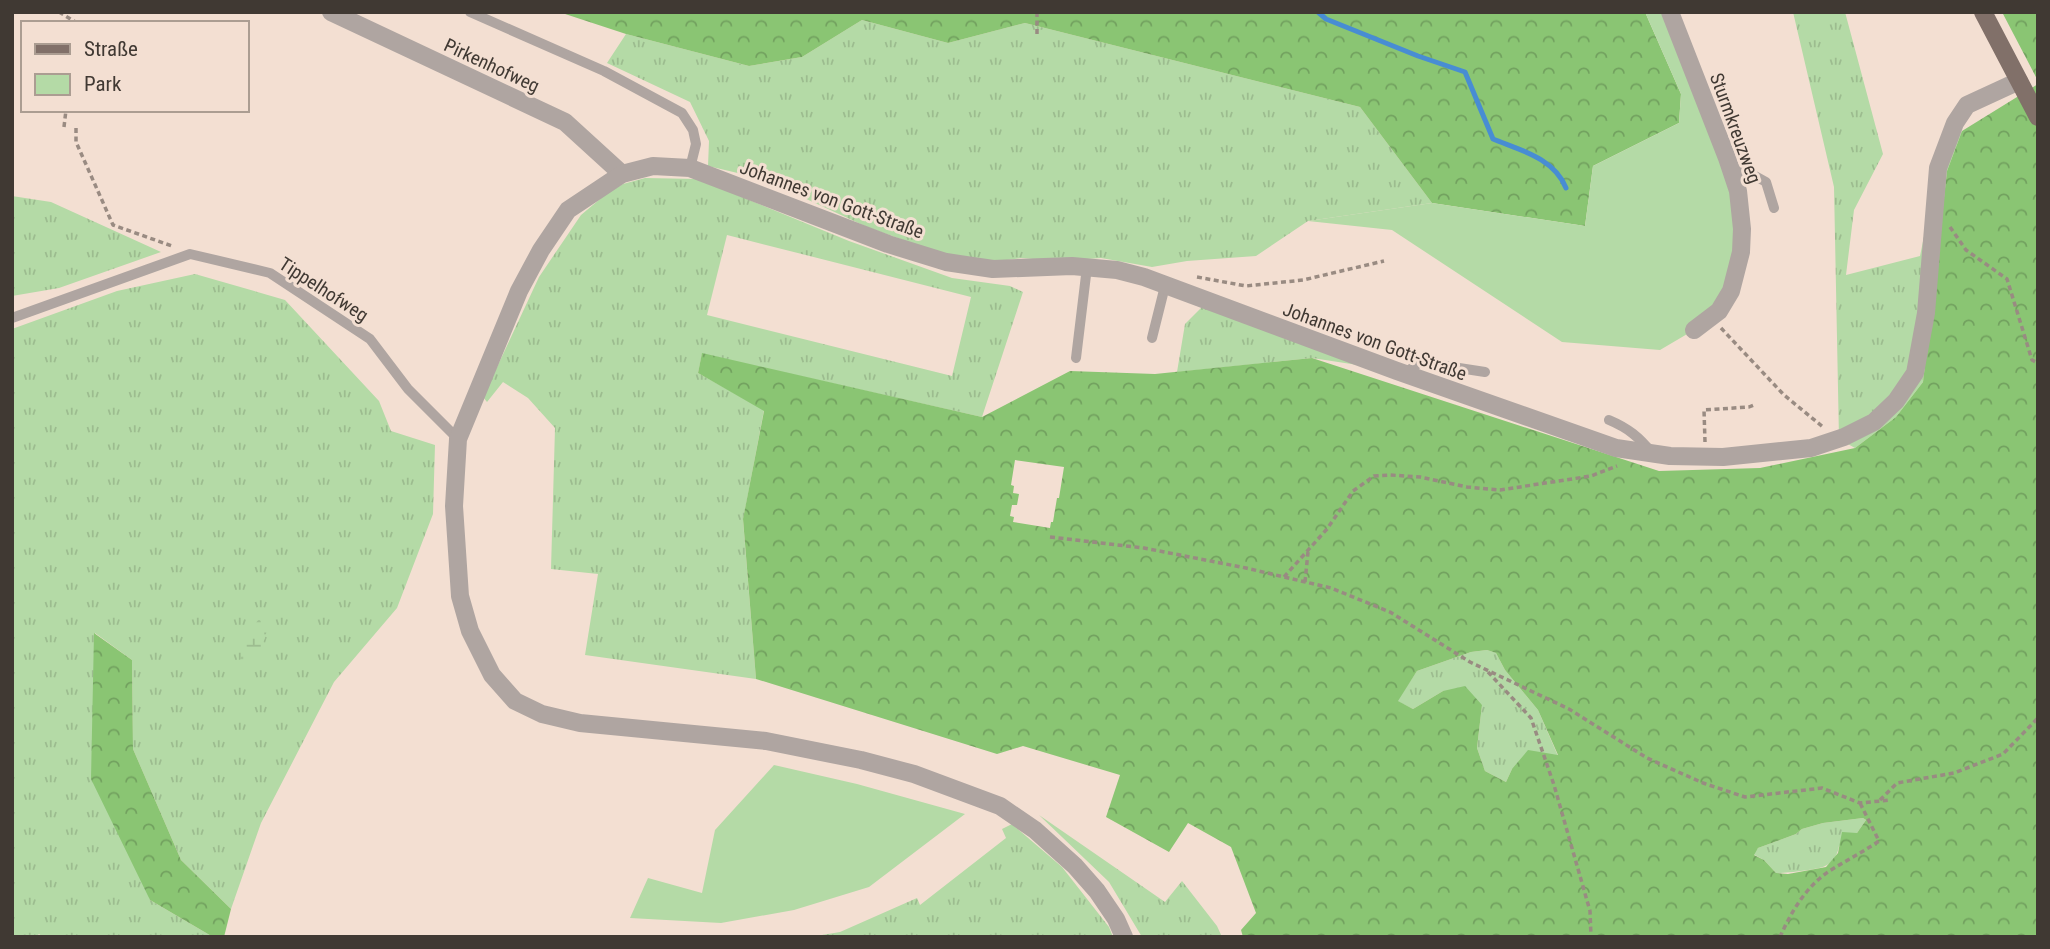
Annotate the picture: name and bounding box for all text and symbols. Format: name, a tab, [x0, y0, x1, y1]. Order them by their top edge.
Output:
legend	[21, 21, 248, 112]
street label: Pirkenhofweg	[440, 33, 543, 98]
text: Straße	[84, 37, 138, 61]
street label: Sturmkreuzweg	[1705, 70, 1766, 187]
text: Park	[84, 72, 122, 96]
street label: Johannes von Gott-Straße	[737, 155, 927, 243]
street label: Tippelhofweg	[275, 252, 373, 327]
street label: Johannes von Gott-Straße	[1280, 297, 1470, 385]

